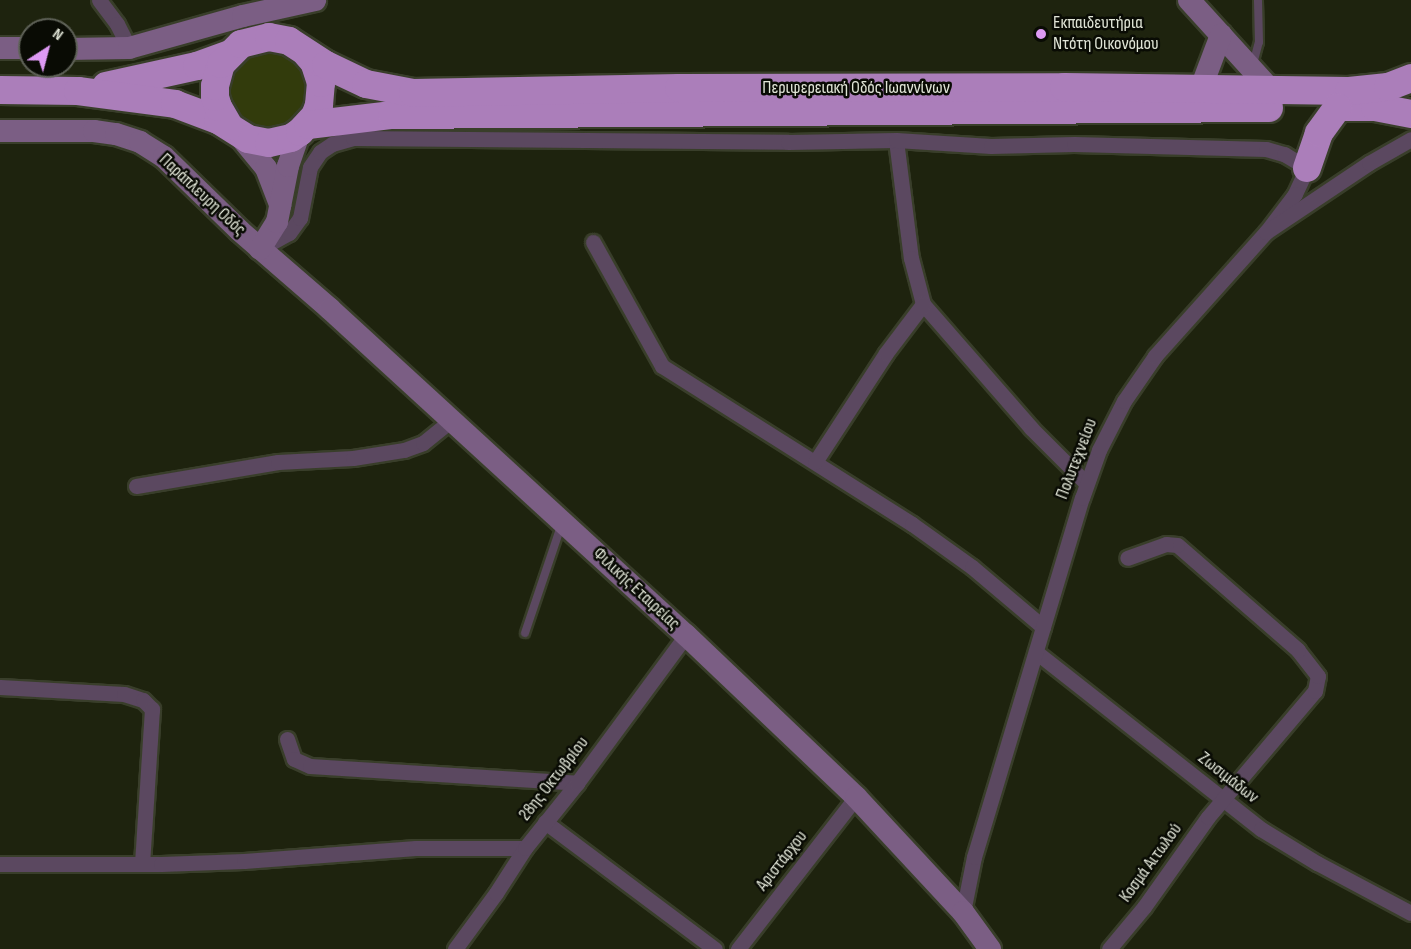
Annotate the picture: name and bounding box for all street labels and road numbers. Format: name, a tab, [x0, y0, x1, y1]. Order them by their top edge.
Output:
street label: Περιφερειακή Οδός Ιωαννίνων	[762, 77, 950, 99]
street label: Παράπλευρη Οδός	[154, 149, 250, 241]
street label: Πολυτεχνείου	[1052, 416, 1102, 502]
street label: Φιλικής Εταιρείας	[588, 543, 684, 635]
street label: 28ης Οκτωβρίου	[514, 733, 594, 825]
street label: Ζωσιμάδων	[1193, 748, 1263, 808]
street label: Κοσμά Αιτωλού	[1115, 819, 1187, 907]
street label: Αριστάρχου	[752, 827, 812, 895]

